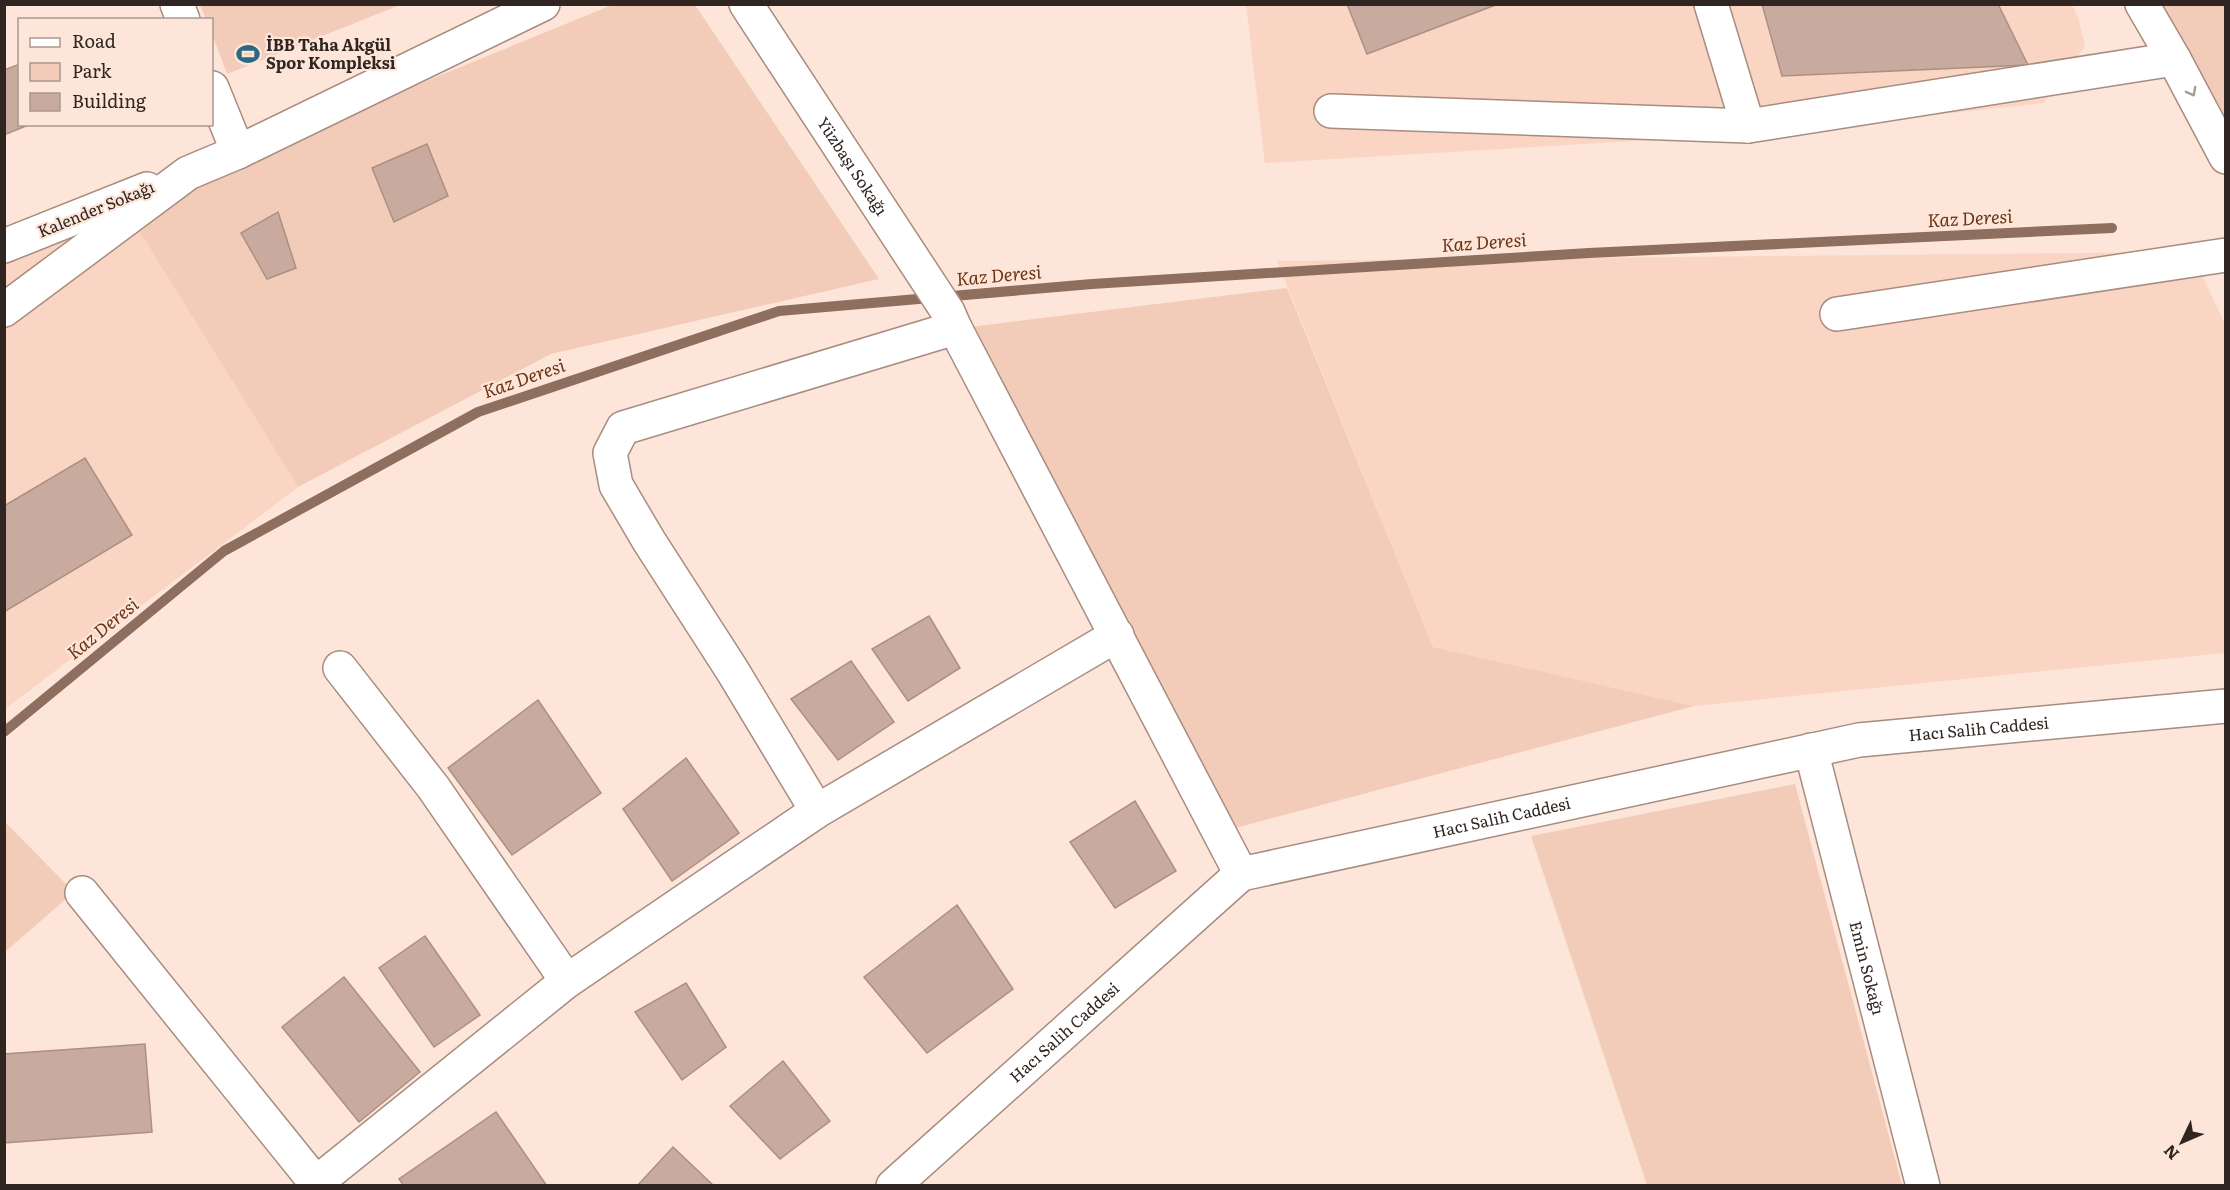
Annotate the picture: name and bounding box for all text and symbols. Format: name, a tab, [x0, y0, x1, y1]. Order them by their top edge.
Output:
legend	[18, 18, 213, 126]
text: Road	[72, 27, 116, 54]
place label: İBB Taha Akgül Spor Kompleksi	[266, 32, 396, 74]
sports icon: İBB Taha Akgül Spor Kompleksi	[235, 41, 261, 67]
text: Park	[72, 57, 113, 84]
one-way arrow	[2184, 85, 2196, 96]
text: Building	[72, 87, 147, 114]
street label: Yüzbaşı Sokağı	[812, 112, 894, 220]
street label: Kalender Sokağı	[34, 174, 158, 242]
water label: Kaz Deresi	[1927, 202, 2014, 233]
water label: Kaz Deresi	[1440, 225, 1528, 258]
water label: Kaz Deresi	[955, 257, 1043, 292]
water label: Kaz Deresi	[479, 351, 569, 404]
water label: Kaz Deresi	[60, 590, 144, 665]
street label: Hacı Salih Caddesi	[1908, 709, 2050, 746]
street label: Hacı Salih Caddesi	[1430, 790, 1573, 843]
street label: Emin Sokağı	[1844, 918, 1892, 1017]
street label: Hacı Salih Caddesi	[1003, 976, 1124, 1088]
north arrow	[2152, 1112, 2212, 1172]
text: N	[2157, 1140, 2184, 1166]

